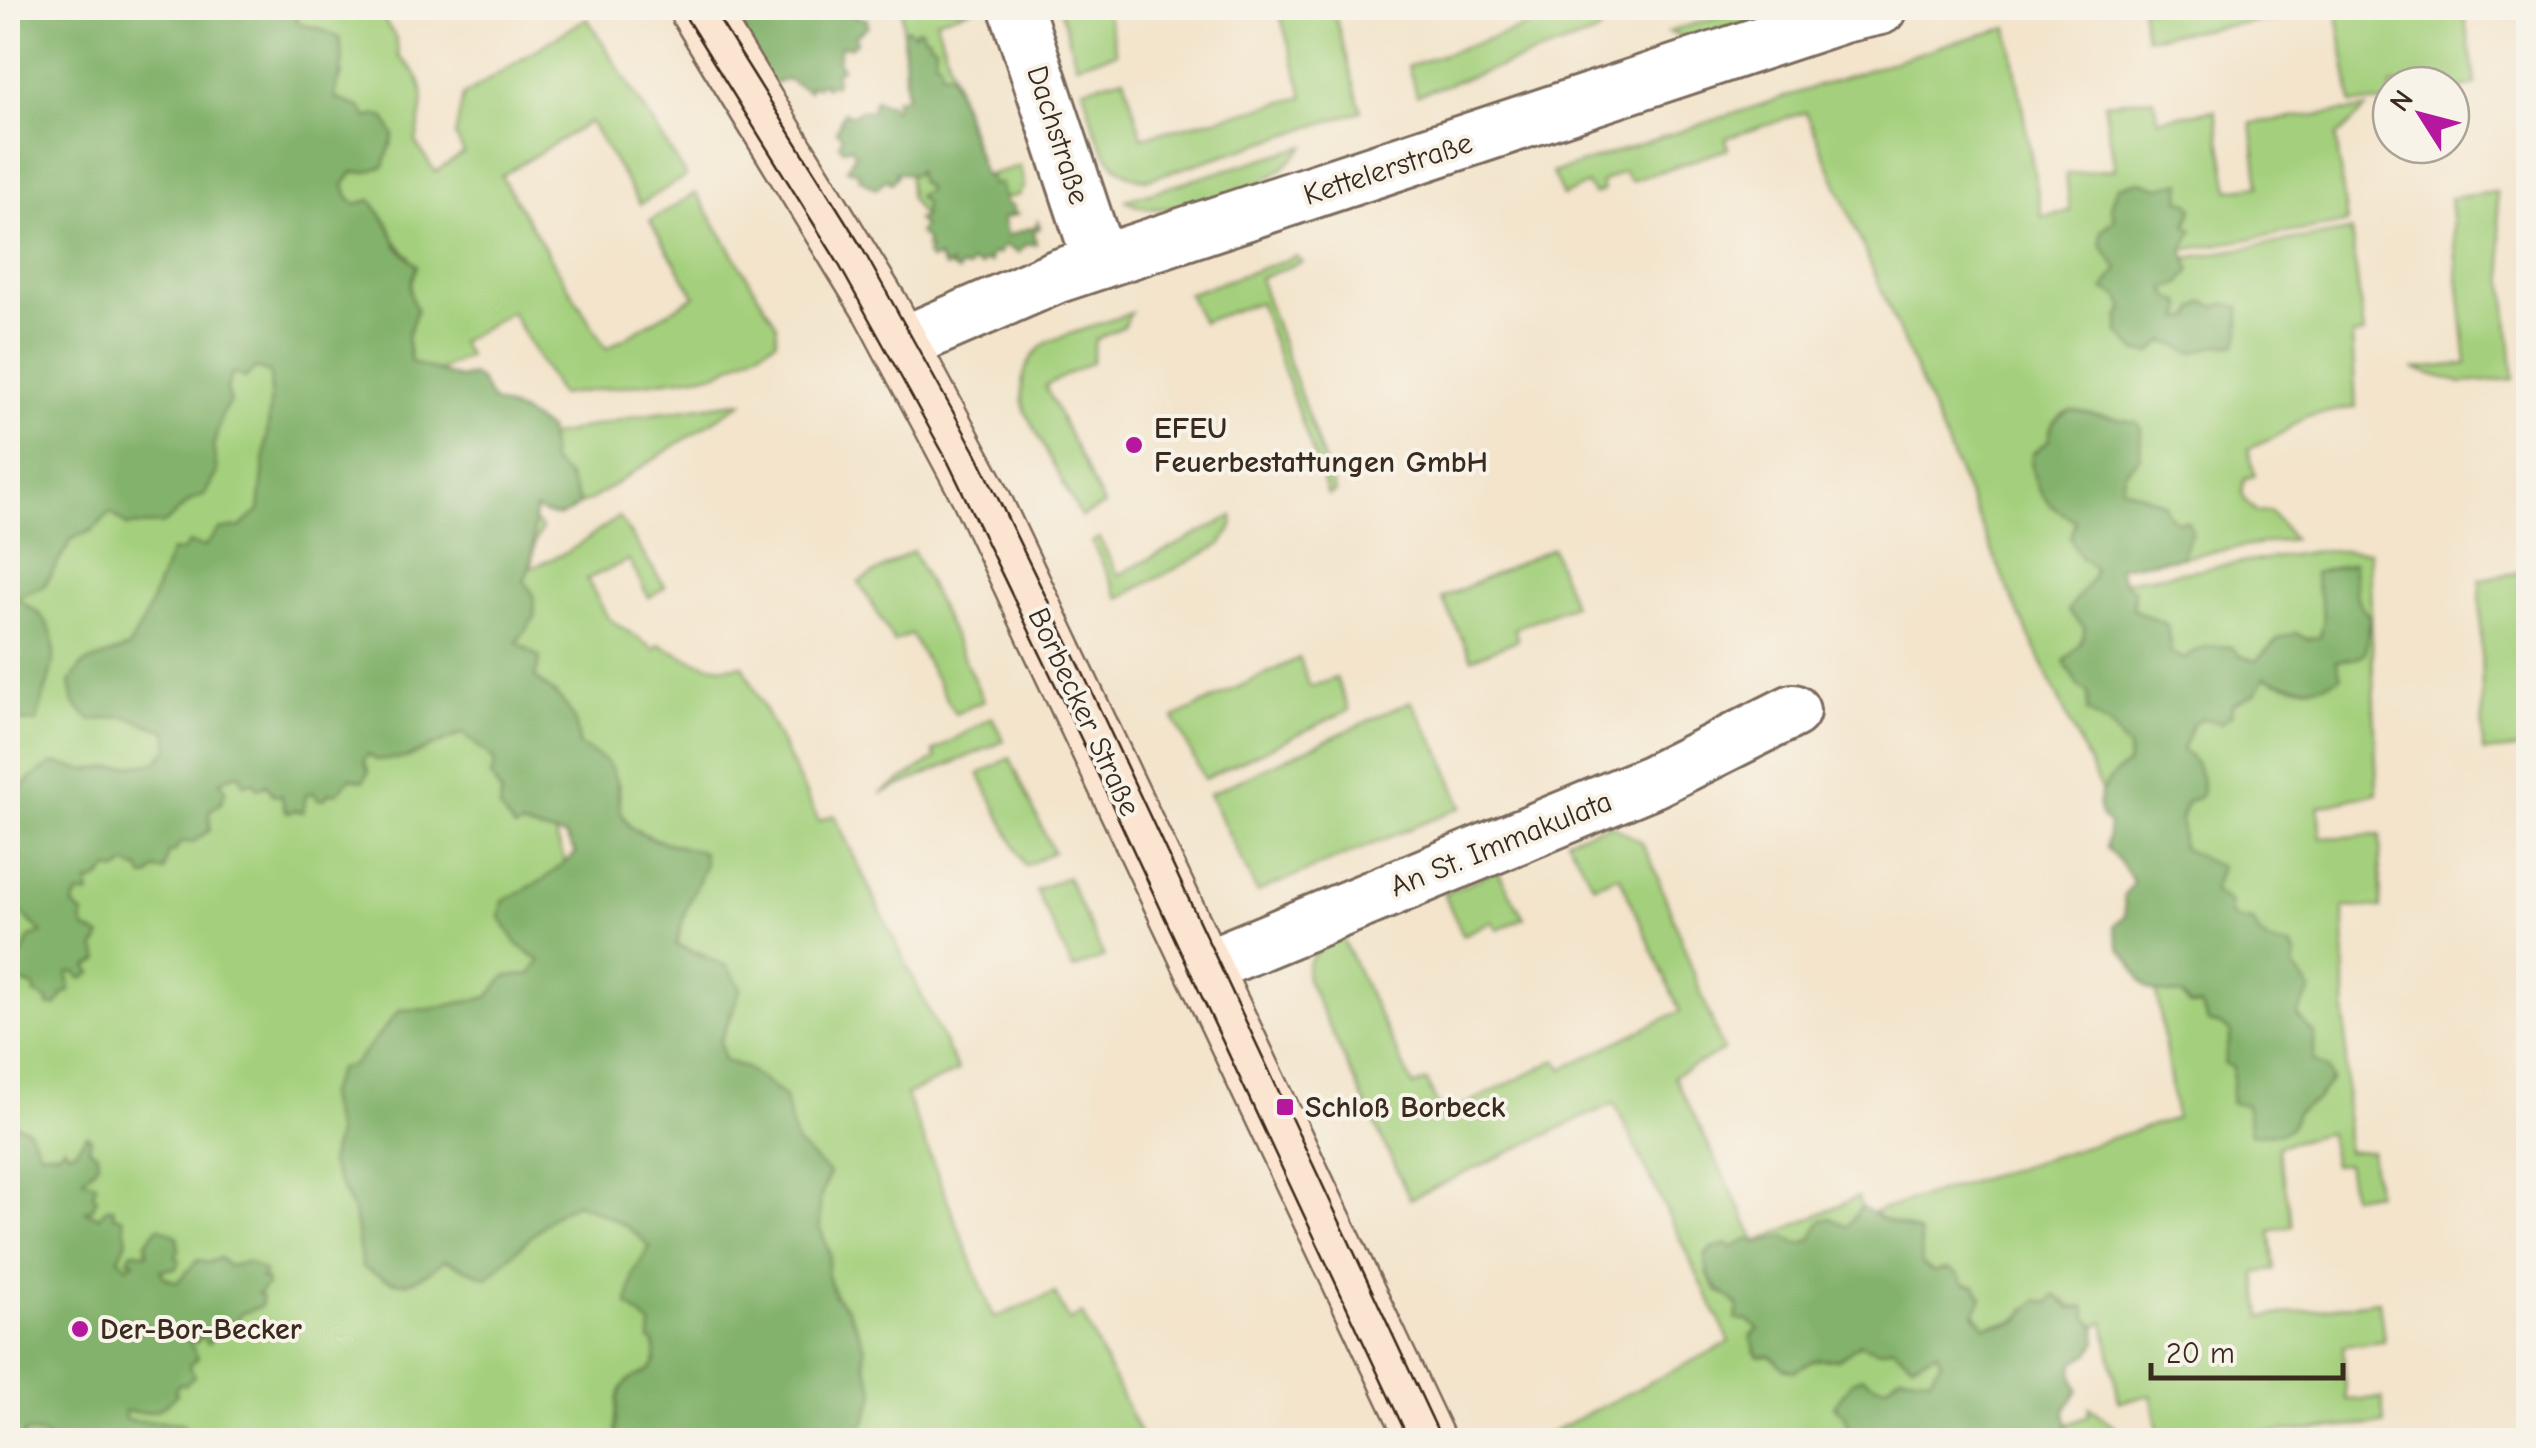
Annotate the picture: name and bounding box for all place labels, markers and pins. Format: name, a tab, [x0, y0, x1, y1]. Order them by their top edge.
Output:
place label: EFEU Feuerbestattungen GmbH	[1154, 411, 1488, 480]
marker: EFEU Feuerbestattungen GmbH	[1123, 434, 1145, 456]
place label: Schloß Borbeck	[1305, 1090, 1506, 1125]
marker: Schloß Borbeck	[1274, 1096, 1296, 1118]
place label: Der-Bor-Becker	[100, 1312, 302, 1347]
marker: Der-Bor-Becker	[69, 1318, 91, 1340]

